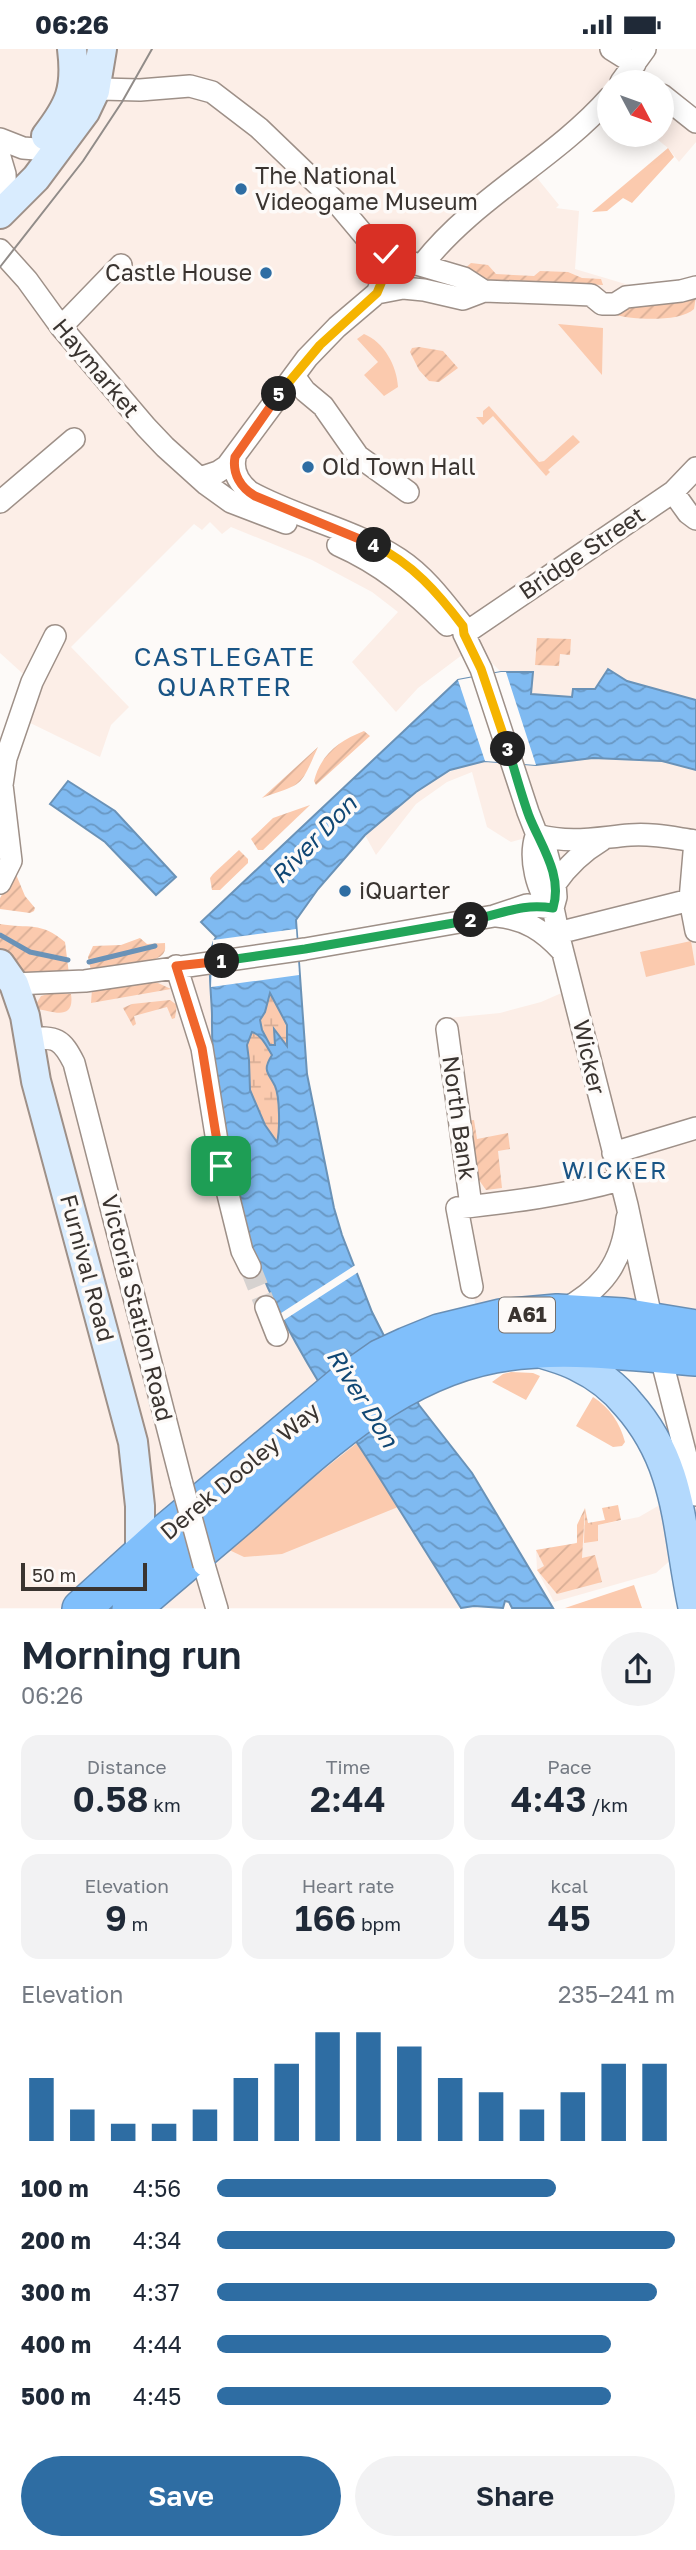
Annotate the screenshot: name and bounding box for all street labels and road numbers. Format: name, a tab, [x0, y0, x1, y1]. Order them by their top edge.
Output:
street label: Haymarket	[47, 312, 146, 422]
street label: Bridge Street	[513, 500, 650, 605]
street label: Wicker	[568, 1017, 612, 1097]
street label: North Bank	[437, 1054, 483, 1182]
street label: Furnival Road	[55, 1191, 121, 1345]
street label: Victoria Station Road	[96, 1192, 180, 1424]
road number: A61	[499, 1297, 555, 1333]
street label: Derek Dooley Way	[154, 1395, 325, 1545]

